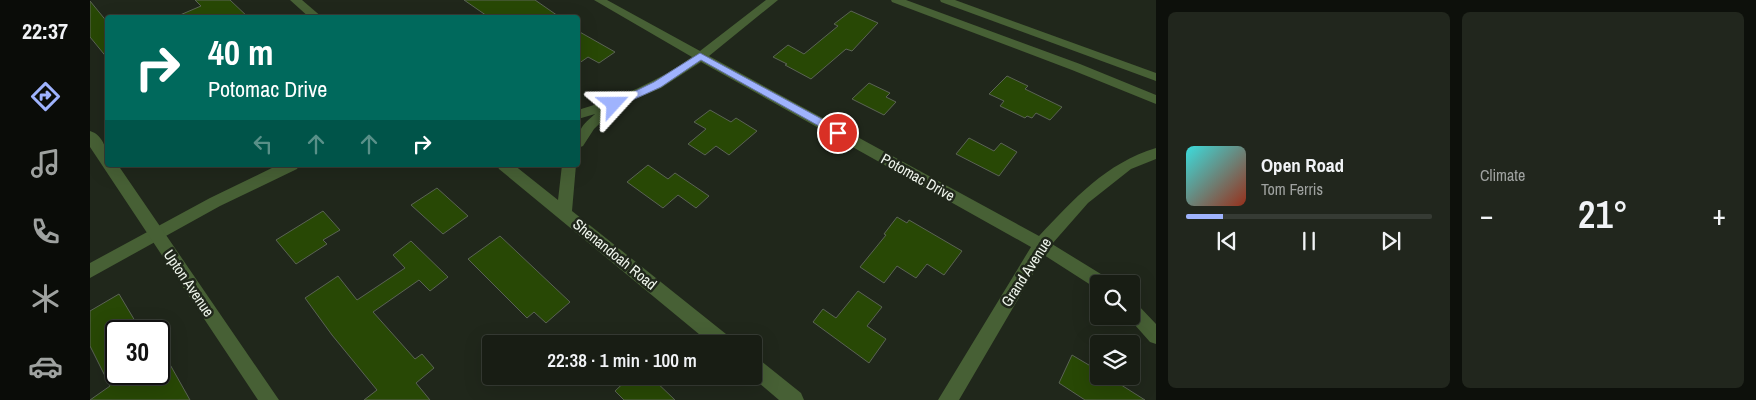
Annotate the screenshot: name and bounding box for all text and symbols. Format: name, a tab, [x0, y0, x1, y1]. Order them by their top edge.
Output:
text: 22:37	[22, 16, 68, 46]
text: 40 m	[208, 29, 273, 76]
icon: right	[125, 35, 190, 100]
text: Potomac Drive	[208, 74, 327, 104]
position arrow	[587, 77, 639, 129]
icon: directions	[28, 79, 63, 114]
pin	[817, 112, 859, 154]
icon: arrive	[824, 119, 852, 147]
icon: left	[249, 130, 277, 158]
icon: ahead	[302, 130, 330, 158]
icon: ahead	[355, 130, 383, 158]
icon: right	[408, 130, 436, 158]
icon: music	[28, 146, 63, 181]
street label: Potomac Drive	[877, 148, 959, 206]
text: Open Road	[1261, 152, 1344, 178]
text: Climate	[1480, 164, 1525, 186]
text: Tom Ferris	[1261, 178, 1323, 200]
text: 21°	[1578, 189, 1628, 240]
text: −	[1480, 196, 1493, 234]
text: +	[1713, 196, 1726, 234]
icon: phone	[28, 214, 63, 249]
street label: Shenandoah Road	[569, 214, 661, 294]
icon: previous	[1213, 227, 1241, 255]
icon: pause	[1295, 227, 1323, 255]
icon: next	[1377, 227, 1405, 255]
street label: Grand Avenue	[996, 233, 1056, 311]
street label: Upton Avenue	[159, 245, 219, 321]
map controls	[1090, 275, 1140, 385]
button: search	[1090, 275, 1140, 325]
icon: climate	[28, 281, 63, 316]
speed limit sign: 30	[105, 320, 170, 385]
button: layers	[1090, 335, 1140, 385]
text: 22:38 · 1 min · 100 m	[547, 347, 697, 373]
icon: car	[28, 349, 63, 384]

